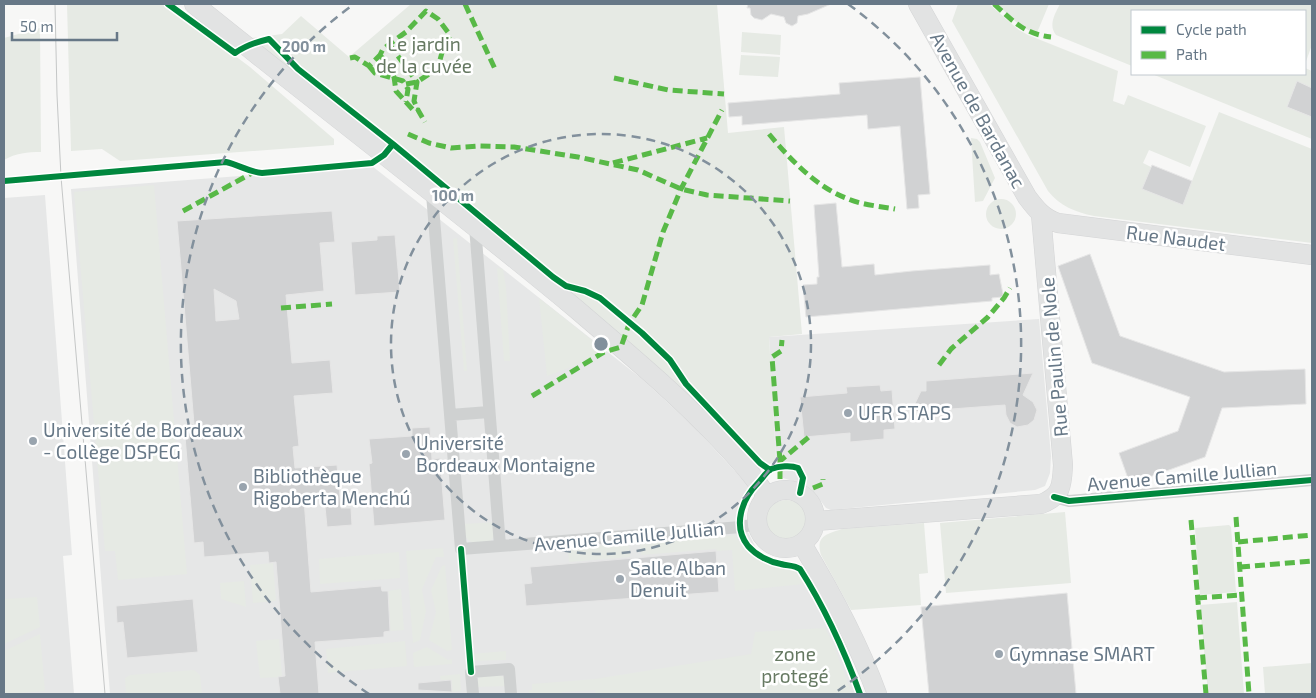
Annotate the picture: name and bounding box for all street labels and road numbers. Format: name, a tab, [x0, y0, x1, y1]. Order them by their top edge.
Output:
street label: Avenue de Bardanac	[926, 28, 1031, 192]
street label: Rue Naudet	[1125, 220, 1227, 255]
street label: Rue Paulin de Nole	[1035, 276, 1072, 438]
street label: Avenue Camille Jullian	[1086, 456, 1278, 495]
street label: Avenue Camille Jullian	[533, 516, 725, 555]

